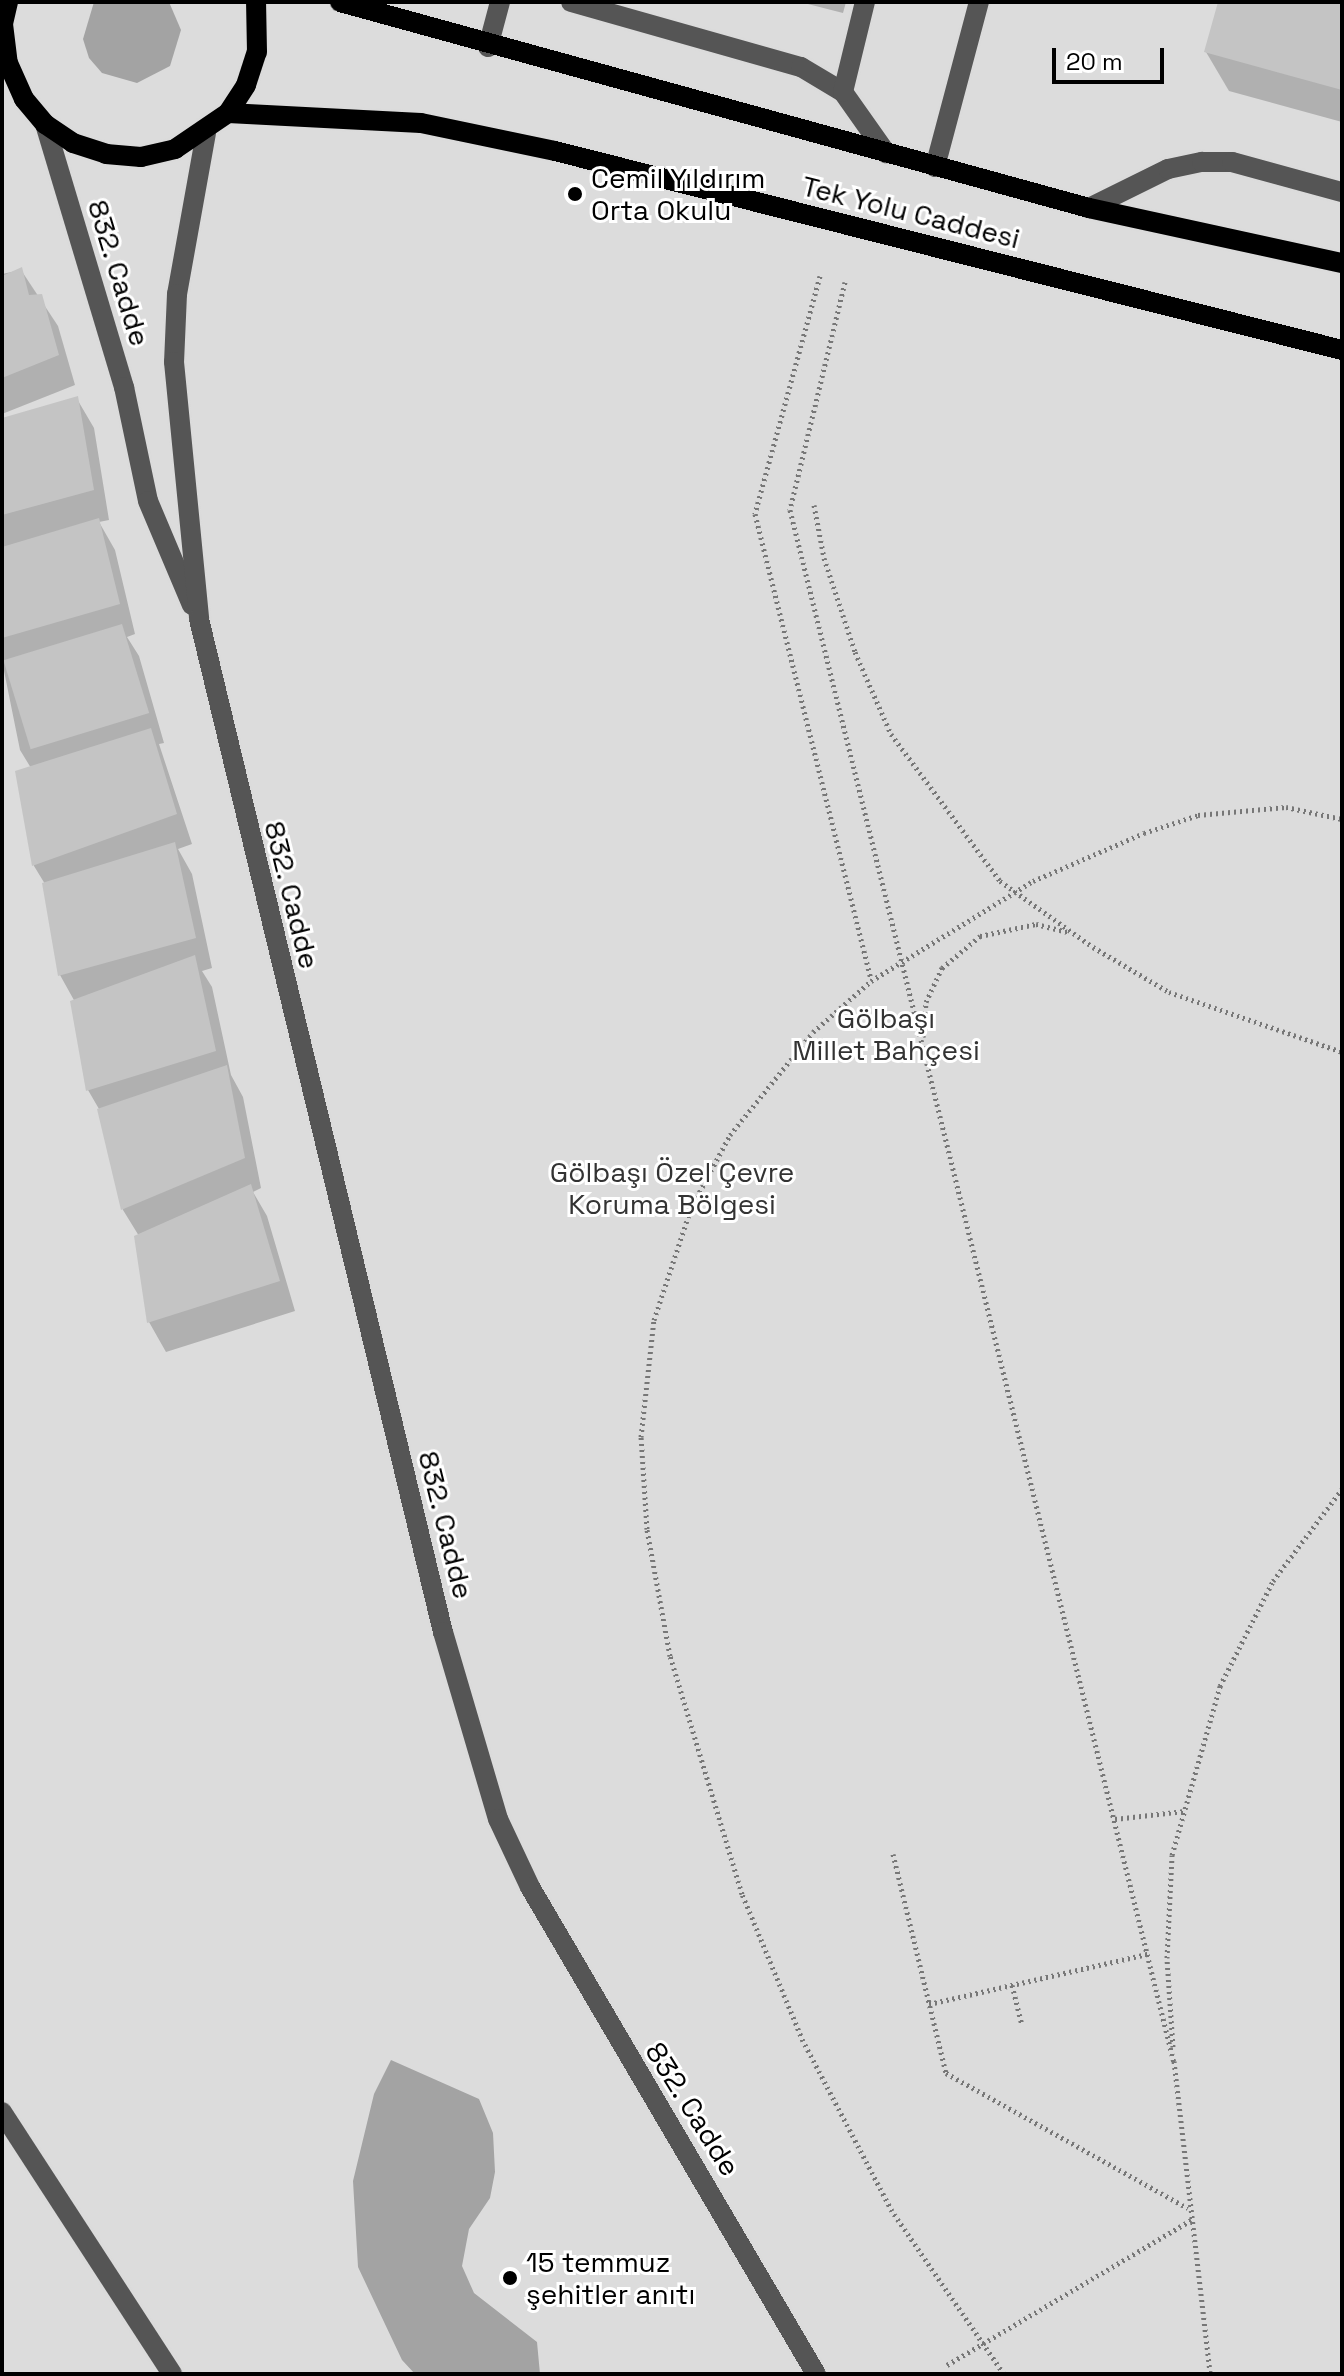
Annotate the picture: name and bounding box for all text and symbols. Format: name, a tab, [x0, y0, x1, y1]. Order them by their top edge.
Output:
scale bar	[1056, 32, 1168, 82]
text: 20 m	[1066, 46, 1123, 77]
place label: Cemil Yıldırım Orta Okulu	[591, 161, 766, 227]
street label: Tek Yolu Caddesi	[798, 169, 1024, 255]
marker: Cemil Yıldırım Orta Okulu	[566, 185, 584, 203]
street label: 832. Cadde	[81, 195, 157, 351]
street label: 832. Cadde	[257, 817, 327, 973]
park label: Gölbaşı Millet Bahçesi	[792, 1001, 980, 1067]
park label: Gölbaşı Özel Çevre Koruma Bölgesi	[550, 1155, 794, 1221]
street label: 832. Cadde	[411, 1447, 481, 1603]
street label: 832. Cadde	[639, 2036, 747, 2182]
place label: 15 temmuz şehitler anıtı	[526, 2245, 695, 2311]
marker: 15 temmuz şehitler anıtı	[501, 2269, 519, 2287]

